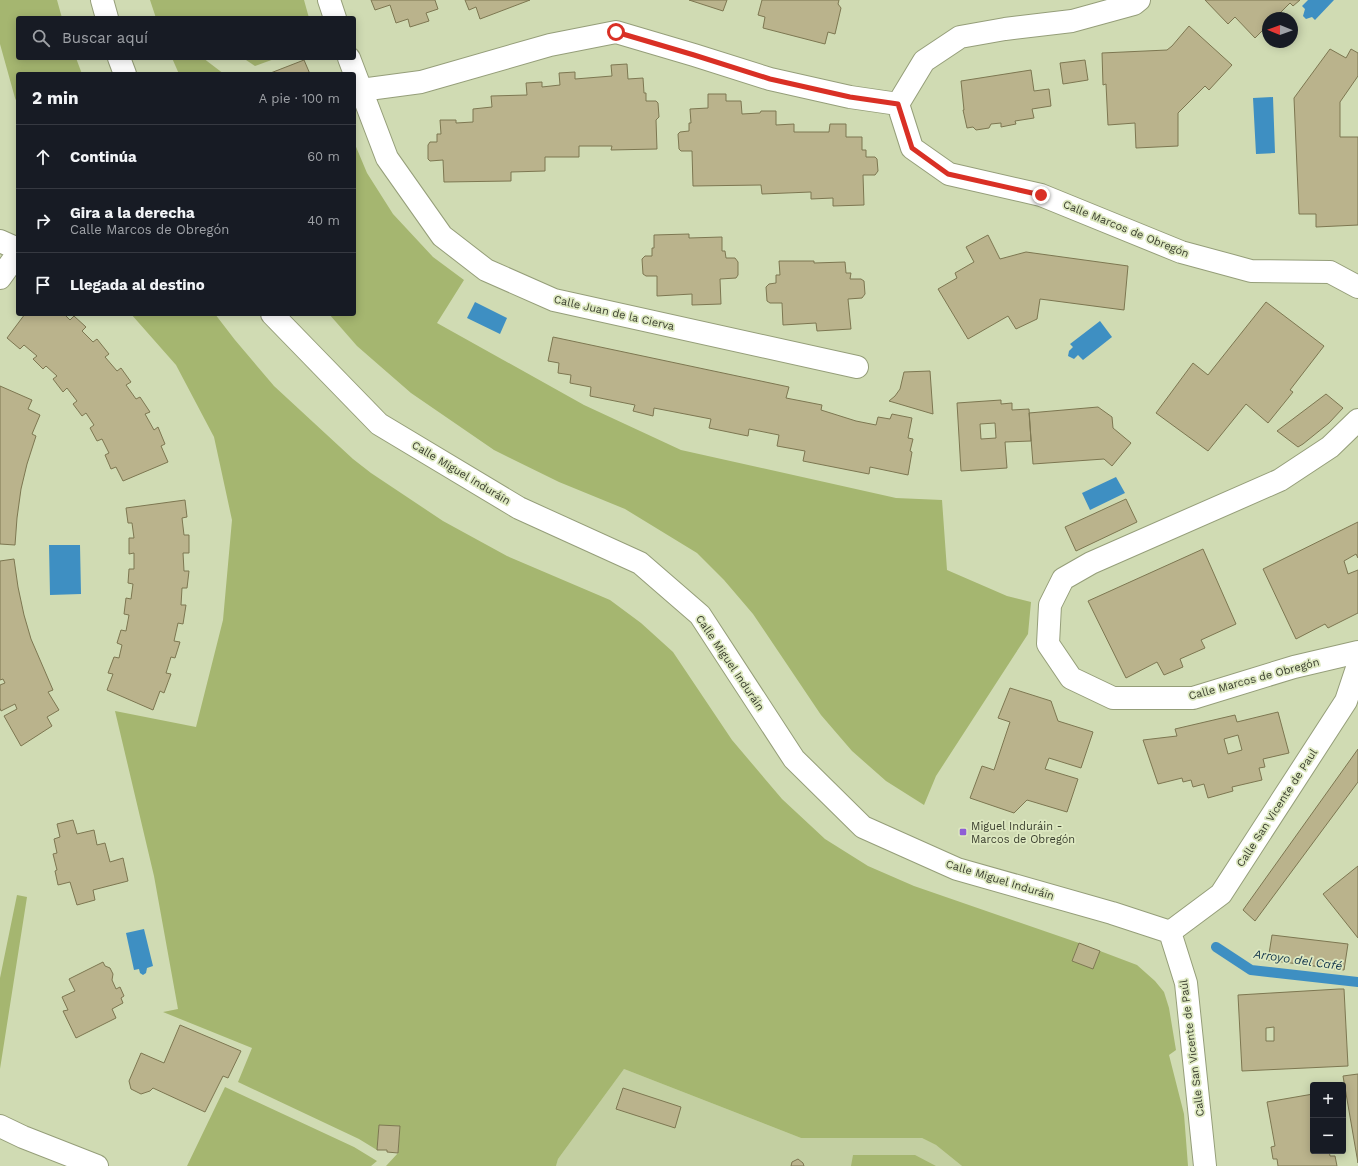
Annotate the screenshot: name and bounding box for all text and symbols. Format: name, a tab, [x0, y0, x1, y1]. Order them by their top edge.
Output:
north arrow	[1262, 12, 1298, 48]
search box	[16, 16, 356, 60]
route start	[607, 23, 625, 41]
icon: search	[30, 27, 52, 49]
text: Buscar aquí	[62, 29, 148, 47]
text: 2 min	[32, 88, 78, 108]
text: A pie · 100 m	[259, 91, 340, 106]
icon: ahead	[32, 146, 54, 168]
text: Continúa	[70, 148, 137, 166]
text: 60 m	[307, 149, 340, 164]
route end	[1032, 186, 1050, 204]
street label: Calle Marcos de Obregón	[1061, 198, 1191, 260]
text: Gira a la derecha	[70, 204, 195, 222]
icon: right	[32, 210, 54, 232]
text: 40 m	[307, 213, 340, 228]
text: Calle Marcos de Obregón	[70, 222, 229, 237]
icon: arrive	[32, 274, 54, 296]
text: Llegada al destino	[70, 276, 205, 294]
street label: Calle Juan de la Cierva	[552, 293, 676, 333]
street label: Calle Miguel Induráin	[409, 438, 513, 508]
street label: Calle Miguel Induráin	[693, 613, 767, 713]
street label: Calle Marcos de Obregón	[1187, 655, 1321, 703]
street label: Calle San Vicente de Paul	[1234, 746, 1320, 869]
place label: Miguel Induráin - Marcos de Obregón	[971, 820, 1075, 846]
marker: Miguel Induráin - Marcos de Obregón	[958, 827, 968, 837]
street label: Calle Miguel Induráin	[944, 857, 1056, 903]
water label: Arroyo del Café	[1252, 947, 1343, 973]
street label: Calle San Vicente de Paúl	[1177, 978, 1207, 1117]
map controls	[1310, 1082, 1346, 1154]
button: +	[1310, 1082, 1346, 1118]
button: −	[1310, 1118, 1346, 1154]

